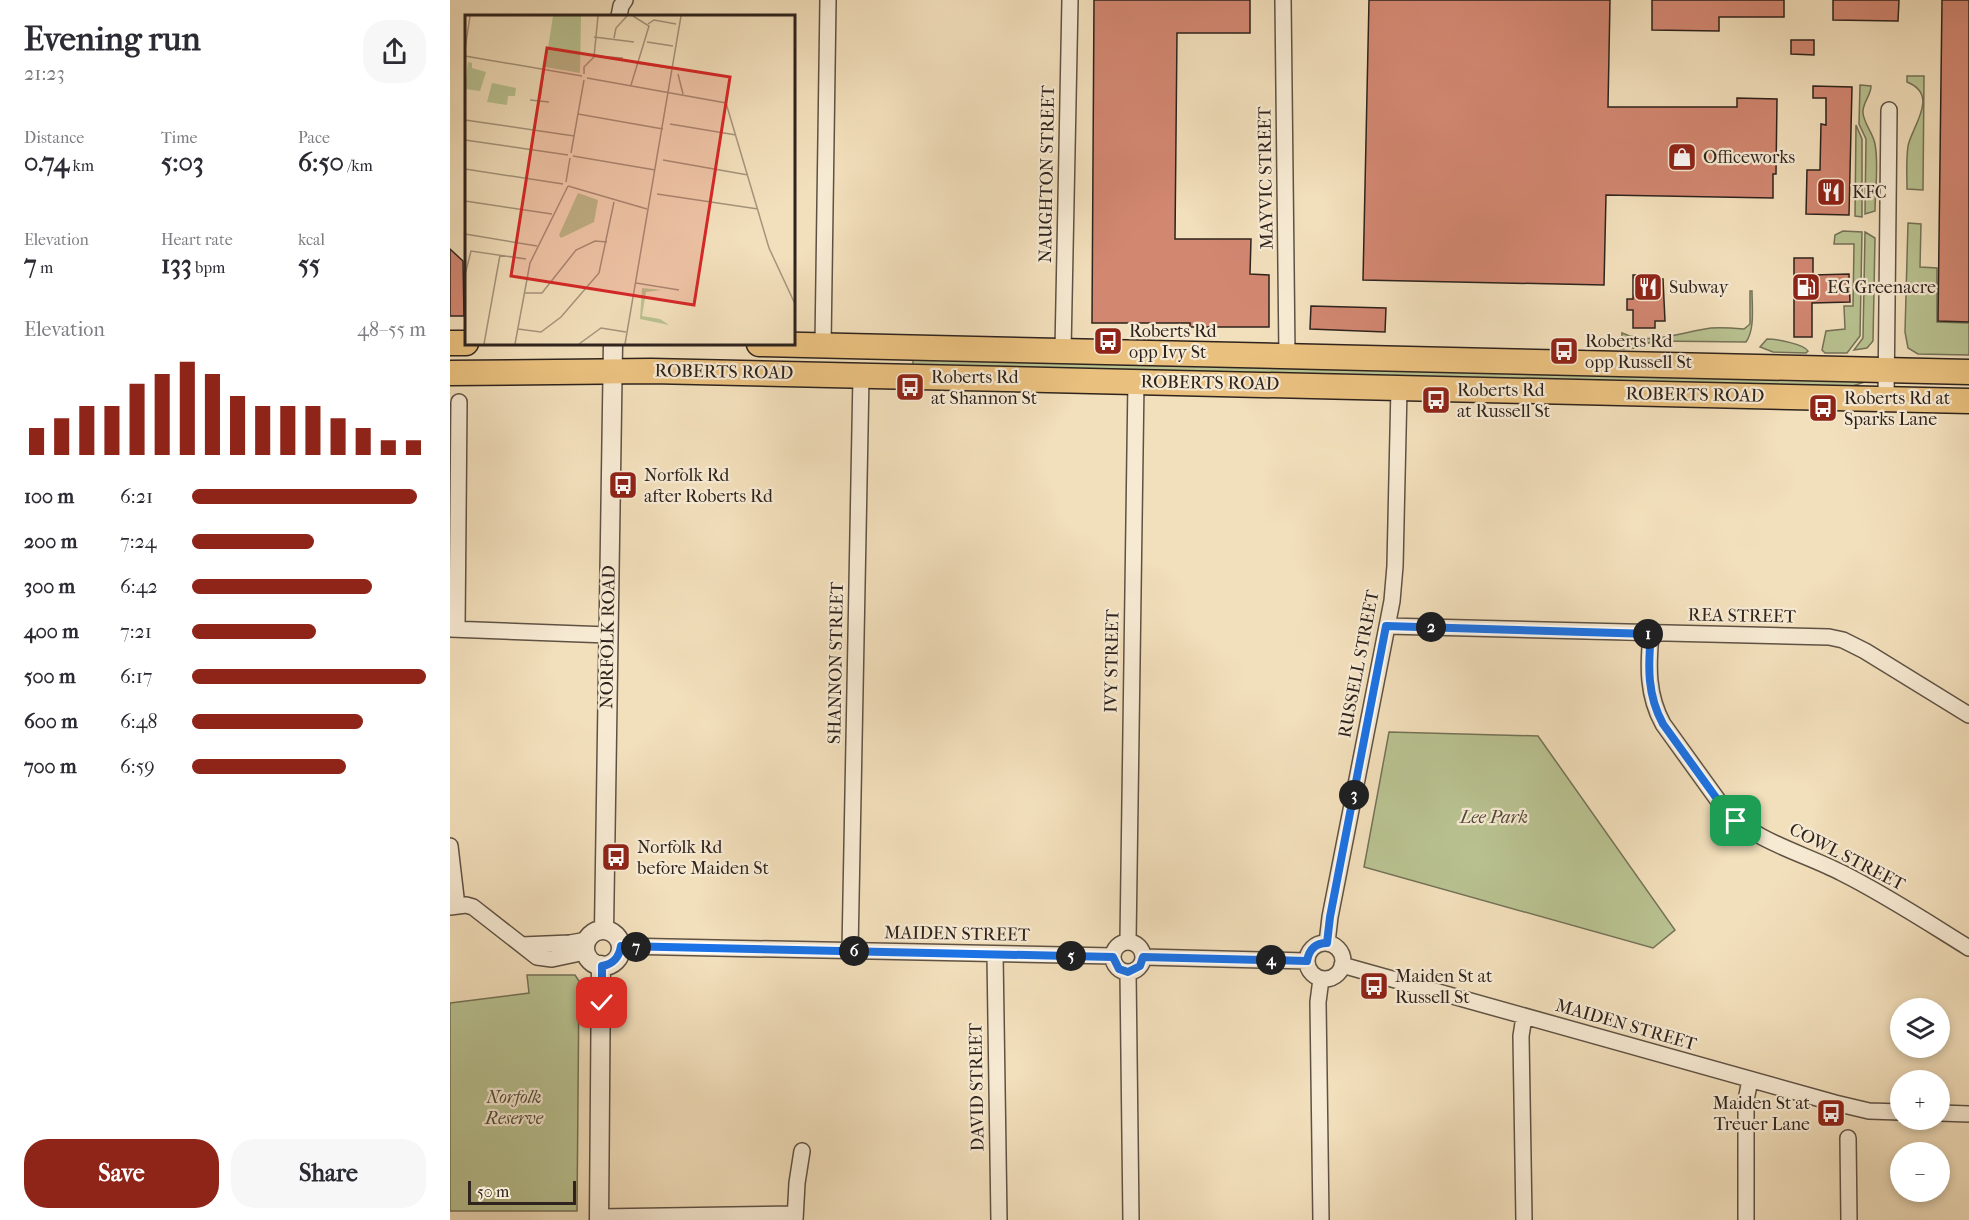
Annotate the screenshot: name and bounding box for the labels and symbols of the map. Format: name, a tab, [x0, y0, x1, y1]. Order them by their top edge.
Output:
inset map	[465, 15, 795, 345]
street label: NAUGHTON STREET	[1035, 84, 1059, 263]
street label: MAYVIC STREET	[1254, 105, 1278, 250]
shop icon: Officeworks	[1666, 141, 1698, 173]
place label: Officeworks	[1703, 147, 1795, 168]
restaurant icon: KFC	[1815, 176, 1847, 208]
place label: KFC	[1852, 182, 1887, 203]
restaurant icon: Subway	[1632, 271, 1664, 303]
fuel station icon: EG Greenacre	[1790, 271, 1822, 303]
place label: Subway	[1669, 277, 1730, 298]
place label: EG Greenacre	[1827, 277, 1936, 298]
place label: Roberts Rd opp Ivy St	[1129, 321, 1217, 363]
bus stop icon: Roberts Rd opp Ivy St	[1092, 325, 1124, 357]
place label: Roberts Rd opp Russell St	[1585, 331, 1693, 373]
bus stop icon: Roberts Rd opp Russell St	[1548, 335, 1580, 367]
street label: ROBERTS ROAD	[654, 360, 794, 384]
place label: Roberts Rd at Shannon St	[931, 367, 1038, 409]
bus stop icon: Roberts Rd at Shannon St	[894, 371, 926, 403]
street label: ROBERTS ROAD	[1140, 371, 1280, 395]
place label: Roberts Rd at Russell St	[1457, 380, 1551, 422]
street label: ROBERTS ROAD	[1625, 383, 1765, 407]
bus stop icon: Roberts Rd at Russell St	[1420, 384, 1452, 416]
place label: Roberts Rd at Sparks Lane	[1844, 388, 1951, 430]
bus stop icon: Roberts Rd at Sparks Lane	[1807, 392, 1839, 424]
place label: Norfolk Rd after Roberts Rd	[644, 465, 773, 507]
bus stop icon: Norfolk Rd after Roberts Rd	[607, 469, 639, 501]
street label: NORFOLK ROAD	[596, 565, 620, 709]
street label: SHANNON STREET	[824, 581, 848, 744]
street label: RUSSELL STREET	[1334, 587, 1384, 740]
street label: REA STREET	[1688, 605, 1797, 627]
street label: IVY STREET	[1101, 608, 1123, 713]
pin: 2	[1416, 612, 1446, 642]
pin: 1	[1633, 619, 1663, 649]
pin: 3	[1339, 780, 1369, 810]
pin	[1710, 795, 1761, 846]
park label: Lee Park	[1458, 807, 1528, 828]
street label: COWL STREET	[1786, 819, 1909, 896]
place label: Norfolk Rd before Maiden St	[636, 837, 770, 879]
bus stop icon: Norfolk Rd before Maiden St	[600, 841, 632, 873]
street label: MAIDEN STREET	[884, 922, 1031, 946]
pin: 7	[621, 932, 651, 962]
pin: 6	[839, 936, 869, 966]
pin: 5	[1056, 941, 1086, 971]
pin: 4	[1256, 945, 1286, 975]
place label: Maiden St at Russell St	[1395, 966, 1493, 1008]
bus stop icon: Maiden St at Russell St	[1358, 970, 1390, 1002]
pin	[576, 977, 627, 1028]
street label: MAIDEN STREET	[1553, 995, 1700, 1055]
street label: DAVID STREET	[965, 1022, 989, 1152]
park label: Norfolk Reserve	[484, 1087, 544, 1129]
place label: Maiden St at Treuer Lane	[1713, 1093, 1811, 1135]
bus stop icon: Maiden St at Treuer Lane	[1815, 1097, 1847, 1129]
scale bar	[468, 1178, 576, 1206]

